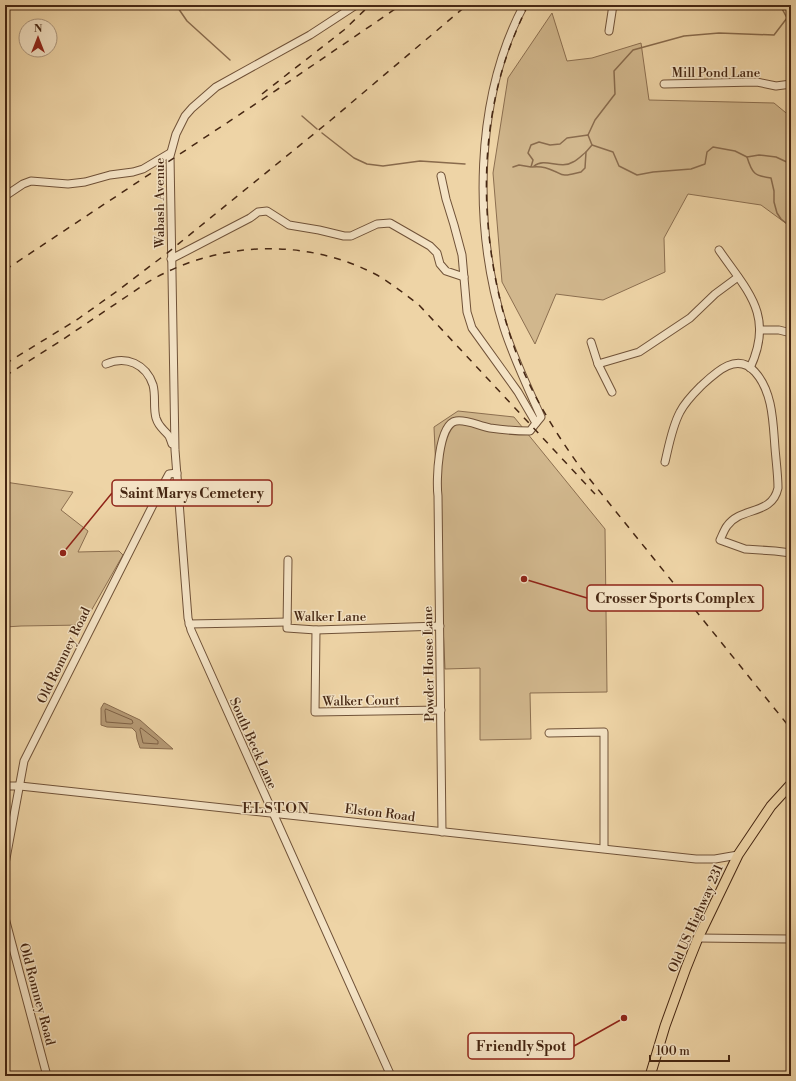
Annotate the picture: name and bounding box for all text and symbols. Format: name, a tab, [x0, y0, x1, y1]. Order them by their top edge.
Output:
north arrow	[18, 18, 58, 58]
text: N	[34, 22, 43, 36]
street label: Mill Pond Lane	[672, 65, 761, 81]
street label: Wabash Avenue	[152, 157, 168, 249]
callout: Saint Marys Cemetery	[112, 480, 272, 506]
text: Saint Marys Cemetery	[120, 485, 265, 503]
callout: Crosser Sports Complex	[587, 585, 763, 611]
text: Crosser Sports Complex	[595, 590, 756, 608]
street label: Old Romney Road	[34, 604, 94, 706]
street label: Powder House Lane	[420, 606, 438, 722]
street label: Walker Lane	[293, 609, 367, 625]
street label: Walker Court	[321, 692, 400, 710]
street label: South Beck Lane	[226, 695, 281, 792]
district label: ELSTON	[242, 799, 310, 818]
street label: Elston Road	[344, 801, 417, 825]
street label: Old US Highway 231	[665, 861, 727, 975]
street label: Old Romney Road	[16, 941, 59, 1048]
callout: Friendly Spot	[468, 1033, 574, 1059]
scale bar	[650, 1037, 729, 1063]
text: Friendly Spot	[476, 1038, 567, 1056]
text: 100 m	[656, 1044, 690, 1059]

